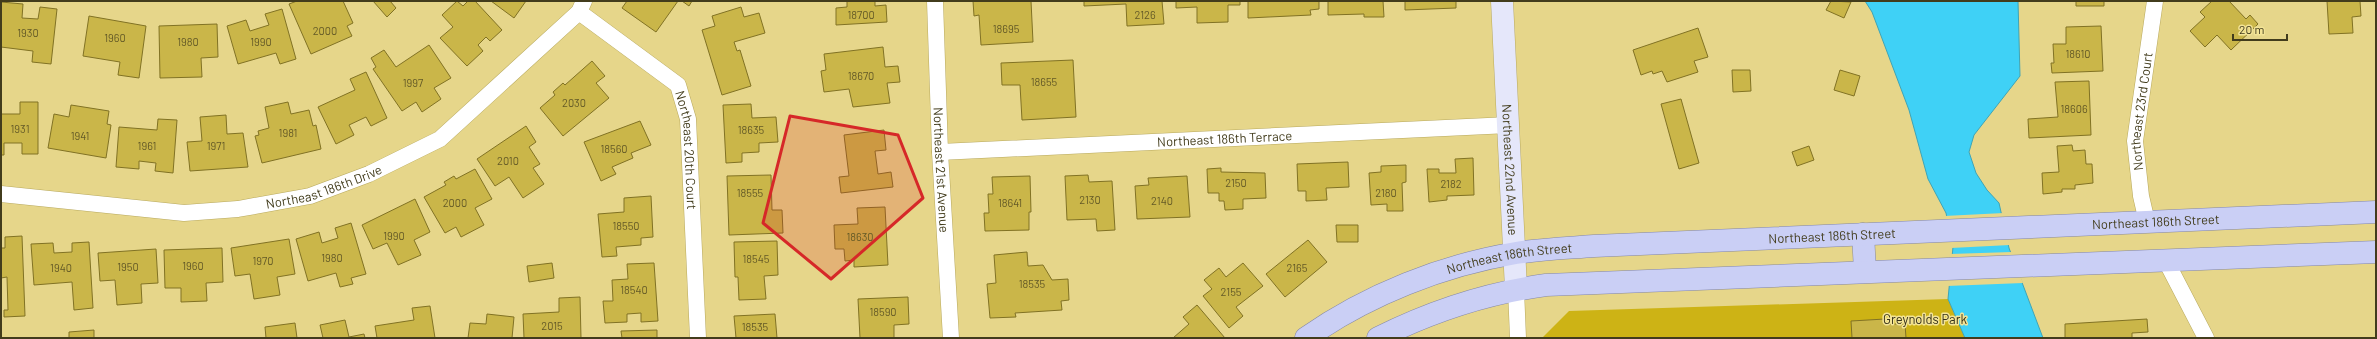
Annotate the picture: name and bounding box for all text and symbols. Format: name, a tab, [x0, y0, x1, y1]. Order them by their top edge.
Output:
house number: 18700	[847, 8, 875, 21]
house number: 2126	[1134, 8, 1156, 21]
scale bar	[2233, 16, 2287, 42]
house number: 18695	[993, 22, 1020, 35]
text: 20 m	[2239, 22, 2265, 36]
house number: 2000	[313, 24, 337, 37]
house number: 1930	[17, 26, 39, 39]
house number: 1960	[104, 31, 126, 44]
house number: 1980	[177, 35, 199, 48]
house number: 1990	[250, 35, 272, 48]
house number: 18610	[2065, 47, 2091, 60]
street label: Northeast 23rd Court	[2127, 51, 2156, 171]
house number: 18670	[848, 69, 874, 82]
house number: 18655	[1031, 75, 1058, 88]
house number: 1997	[403, 76, 423, 89]
street label: Northeast 20th Court	[672, 89, 700, 210]
house number: 2030	[562, 96, 586, 109]
house number: 18606	[2060, 102, 2088, 115]
street label: Northeast 22nd Avenue	[1499, 104, 1521, 236]
street label: Northeast 21st Avenue	[931, 107, 953, 233]
house number: 1931	[10, 122, 30, 135]
house number: 18635	[738, 123, 765, 136]
house number: 1981	[279, 126, 297, 139]
street label: Northeast 186th Terrace	[1157, 127, 1293, 150]
house number: 1941	[71, 129, 89, 142]
house number: 1961	[138, 139, 156, 152]
house number: 1971	[207, 139, 225, 152]
house number: 18560	[600, 142, 628, 155]
house number: 2010	[497, 154, 519, 167]
street label: Northeast 186th Drive	[264, 161, 384, 212]
house number: 2150	[1225, 176, 1247, 189]
house number: 2182	[1440, 177, 1462, 190]
house number: 18555	[737, 186, 764, 199]
house number: 2180	[1375, 186, 1397, 199]
house number: 2130	[1079, 193, 1101, 206]
house number: 2140	[1151, 194, 1173, 207]
house number: 2000	[443, 196, 467, 209]
house number: 18641	[998, 196, 1022, 209]
street label: Northeast 186th Street	[2092, 211, 2220, 232]
house number: 18550	[612, 219, 640, 232]
street label: Northeast 186th Street	[1768, 225, 1896, 246]
house number: 1990	[383, 229, 405, 242]
house number: 18630	[846, 230, 874, 243]
street label: Northeast 186th Street	[1445, 240, 1573, 277]
house number: 1980	[321, 251, 343, 264]
house number: 18545	[743, 252, 770, 265]
house number: 1970	[253, 254, 274, 267]
house number: 1960	[182, 259, 204, 272]
house number: 1950	[117, 260, 139, 273]
house number: 1940	[50, 261, 72, 274]
house number: 2165	[1287, 261, 1308, 274]
house number: 18535	[1019, 277, 1046, 290]
house number: 18540	[620, 283, 648, 296]
house number: 2155	[1221, 285, 1242, 298]
house number: 18590	[869, 305, 897, 318]
park label: Greynolds Park	[1883, 311, 1967, 327]
house number: 2015	[541, 319, 563, 332]
house number: 18535	[742, 320, 769, 333]

